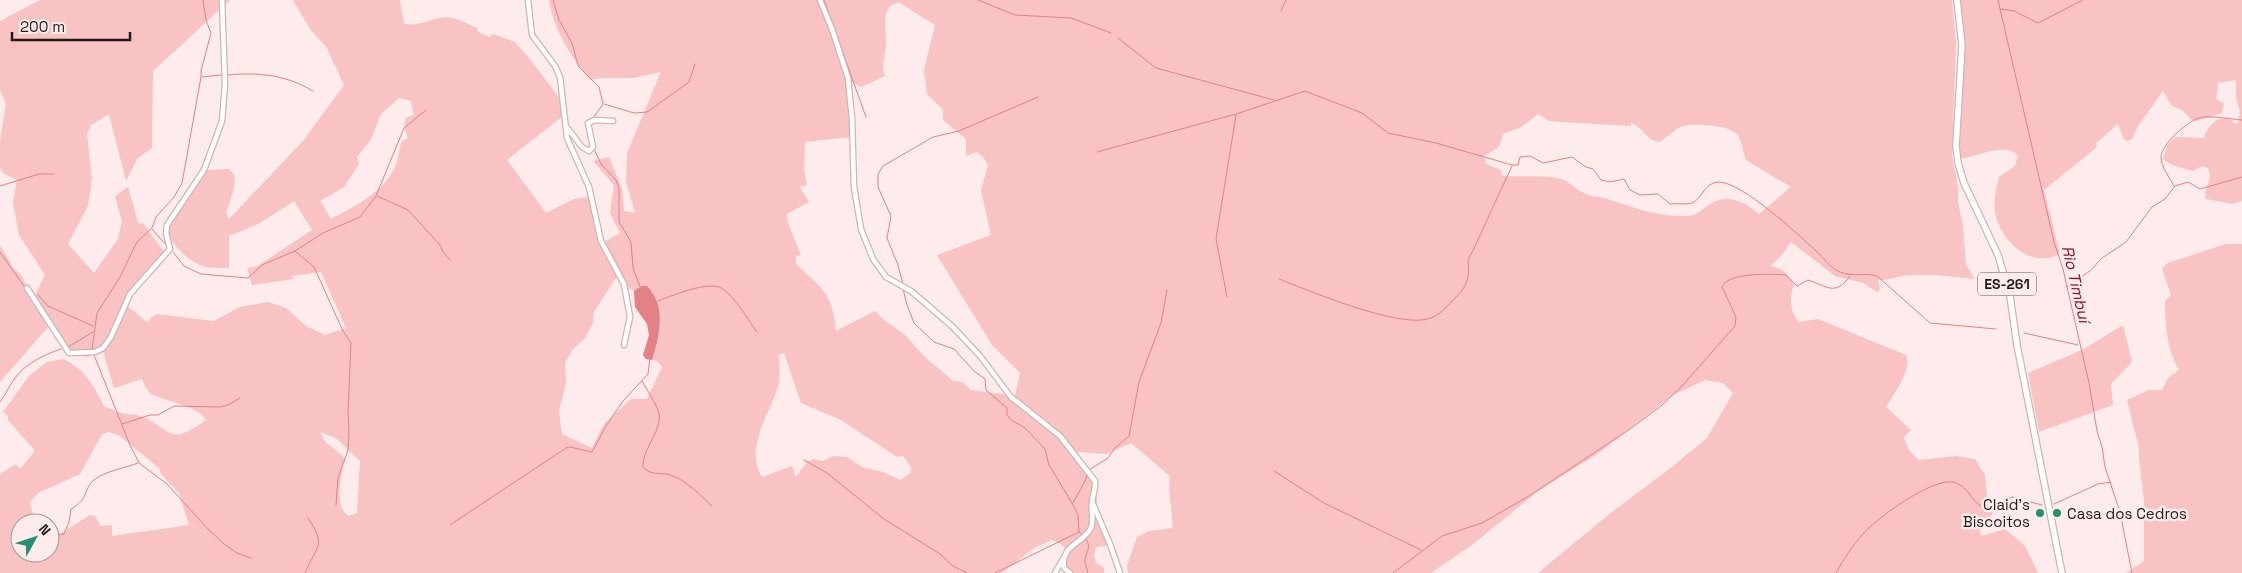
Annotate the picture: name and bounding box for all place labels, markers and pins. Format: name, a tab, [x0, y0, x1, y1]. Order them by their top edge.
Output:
place label: Claid's Biscoitos	[1963, 495, 2030, 531]
place label: Casa dos Cedros	[2067, 504, 2187, 523]
marker: Claid's Biscoitos	[2034, 507, 2046, 519]
marker: Casa dos Cedros	[2051, 507, 2063, 519]

